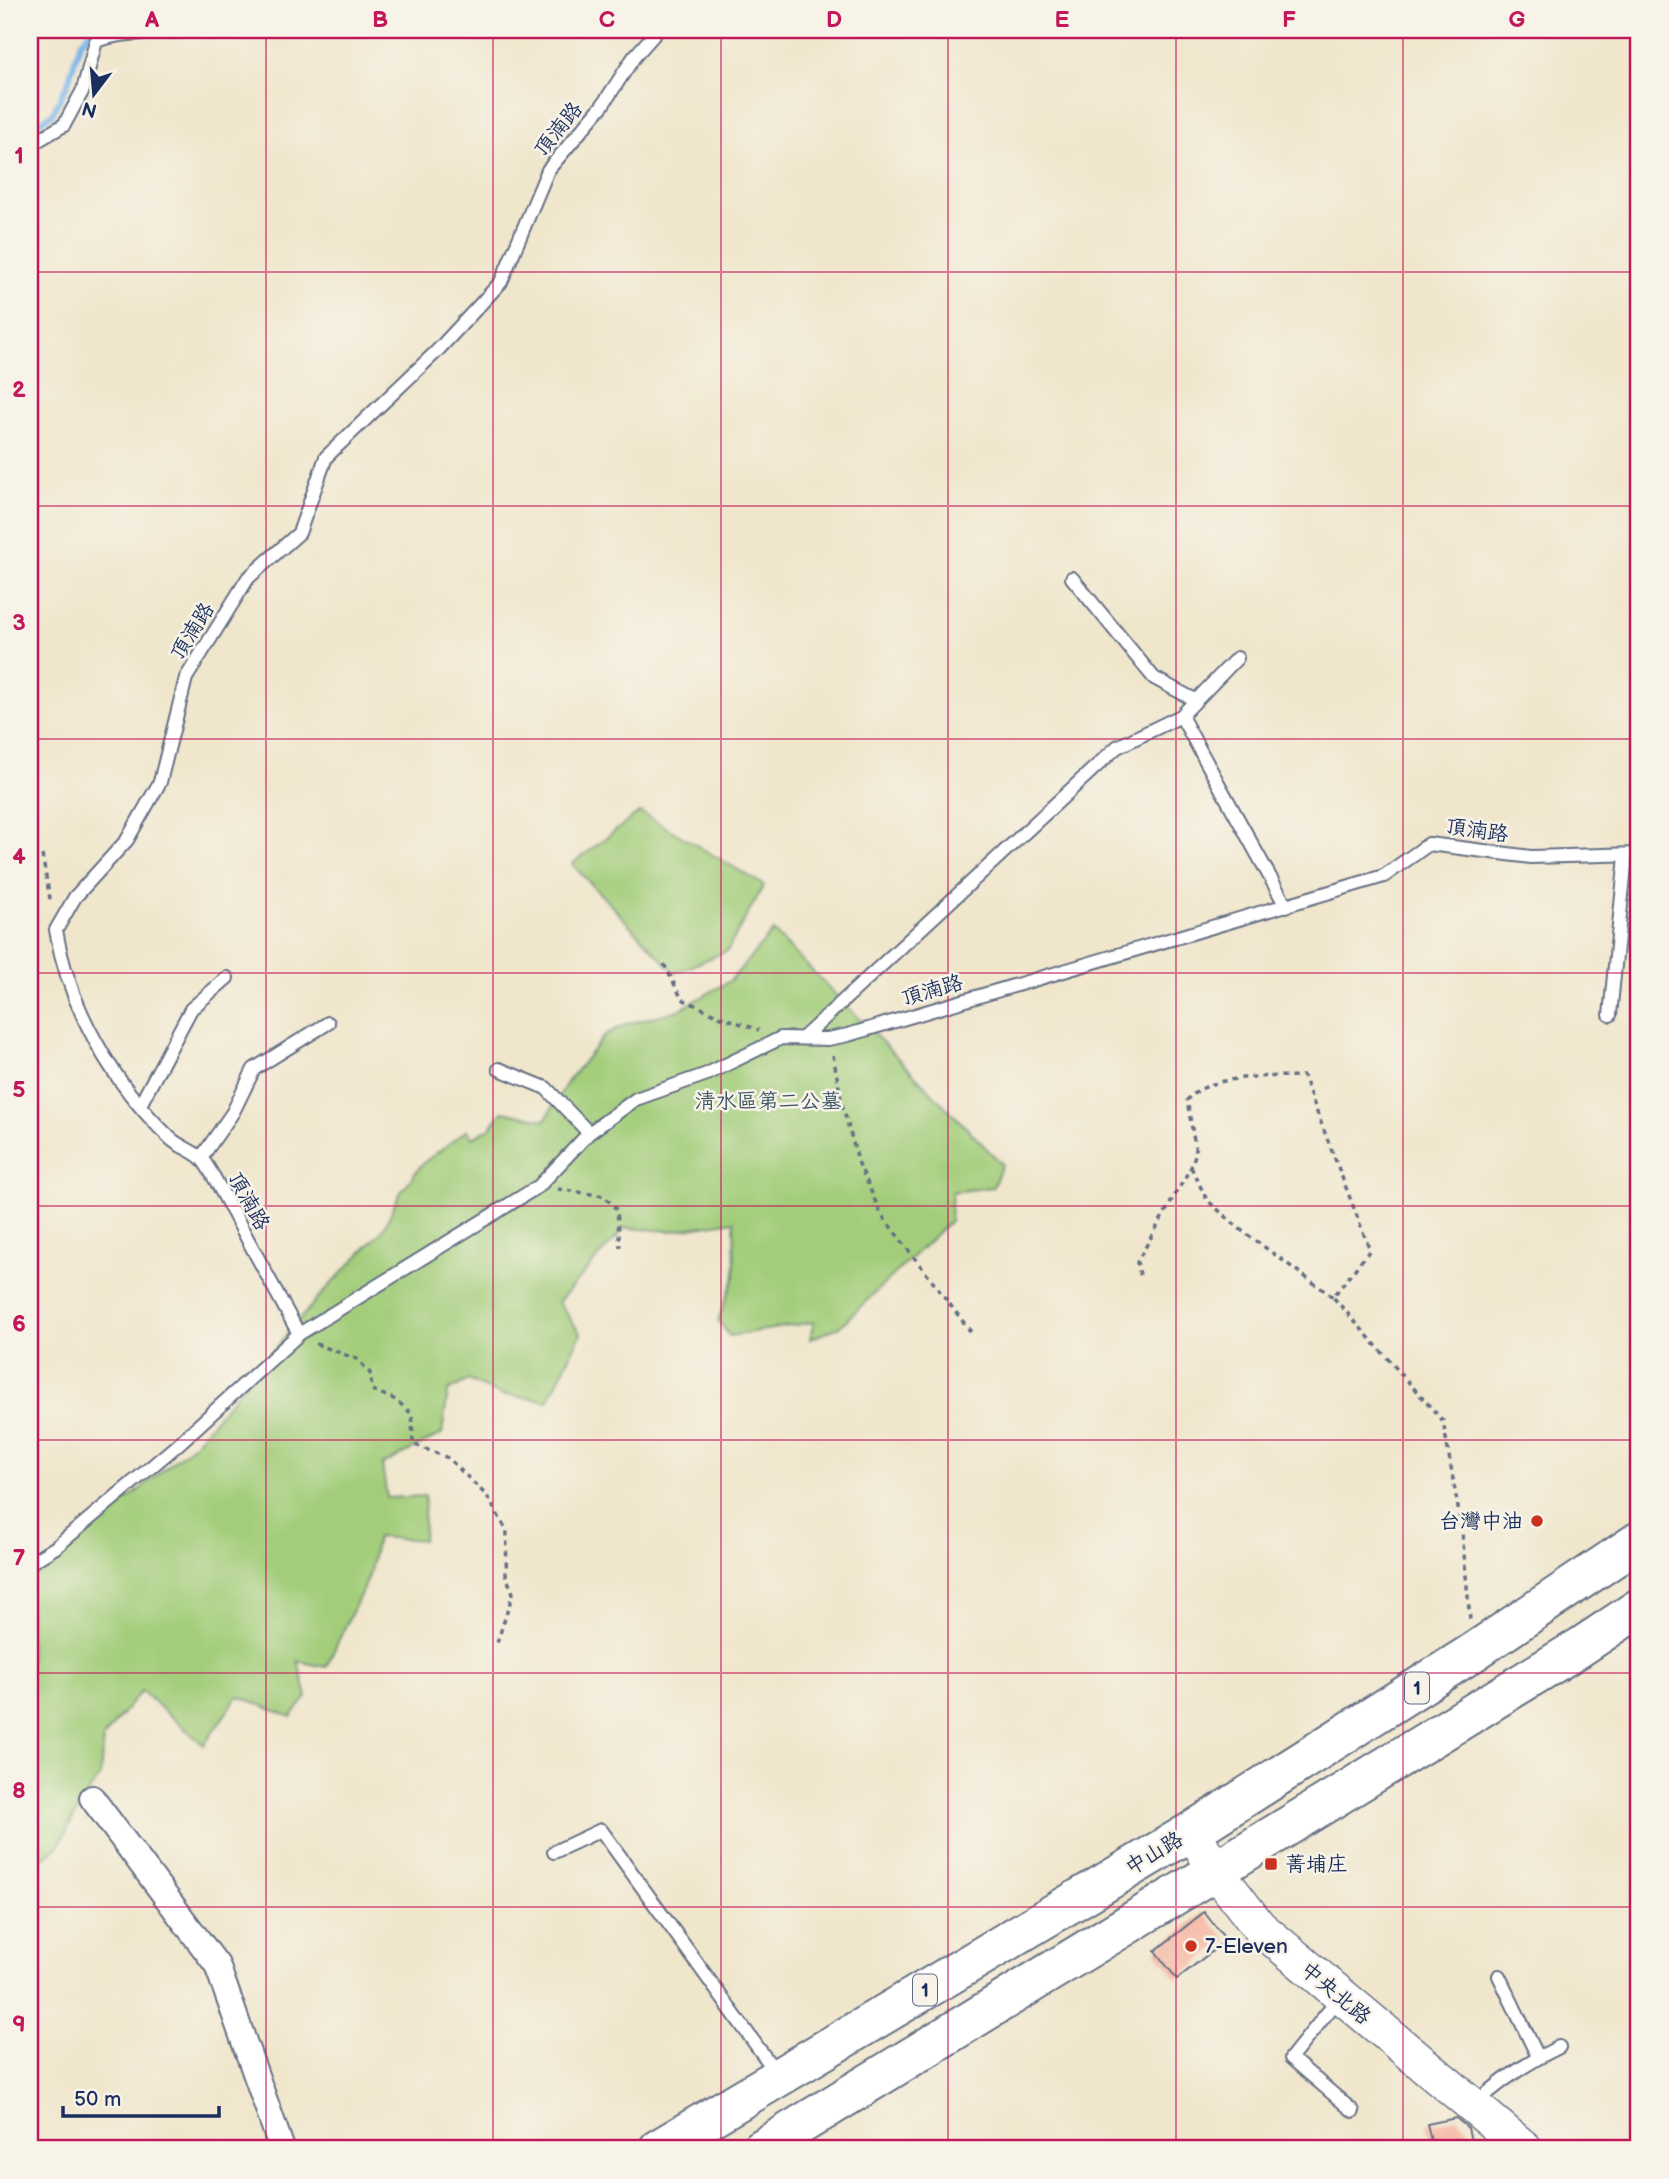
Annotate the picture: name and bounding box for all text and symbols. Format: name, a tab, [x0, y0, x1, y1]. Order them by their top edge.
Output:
text: A	[144, 6, 160, 34]
text: B	[372, 6, 388, 34]
text: C	[599, 6, 615, 34]
text: D	[826, 6, 842, 34]
text: E	[1055, 6, 1070, 34]
text: F	[1282, 6, 1296, 34]
text: G	[1509, 6, 1526, 34]
north arrow	[60, 60, 130, 130]
text: N	[80, 96, 100, 122]
street label: 頂湳路	[529, 97, 588, 162]
text: 1	[14, 142, 24, 170]
text: 2	[12, 376, 26, 404]
street label: 頂湳路	[165, 598, 220, 665]
text: 3	[12, 609, 26, 637]
street label: 頂湳路	[1444, 814, 1510, 847]
text: 4	[12, 843, 26, 871]
street label: 頂湳路	[898, 970, 966, 1011]
text: 5	[12, 1076, 26, 1104]
park label: 清水區第二公墓	[695, 1089, 842, 1114]
street label: 頂湳路	[222, 1168, 275, 1235]
text: 6	[12, 1310, 26, 1338]
place label: 台灣中油	[1439, 1509, 1523, 1534]
marker: 台灣中油	[1529, 1513, 1545, 1529]
text: 7	[13, 1544, 26, 1572]
road number: 1	[1405, 1672, 1429, 1704]
text: 8	[12, 1777, 26, 1805]
street label: 中山路	[1121, 1826, 1188, 1880]
place label: 菁埔庄	[1285, 1852, 1348, 1877]
marker: 菁埔庄	[1263, 1856, 1279, 1872]
place label: 7-Eleven	[1205, 1934, 1288, 1959]
marker: 7-Eleven	[1183, 1938, 1199, 1954]
street label: 中央北路	[1295, 1957, 1376, 2030]
road number: 1	[913, 1974, 937, 2006]
text: 9	[12, 2011, 26, 2039]
scale bar	[63, 2074, 219, 2118]
text: 50 m	[74, 2087, 121, 2112]

